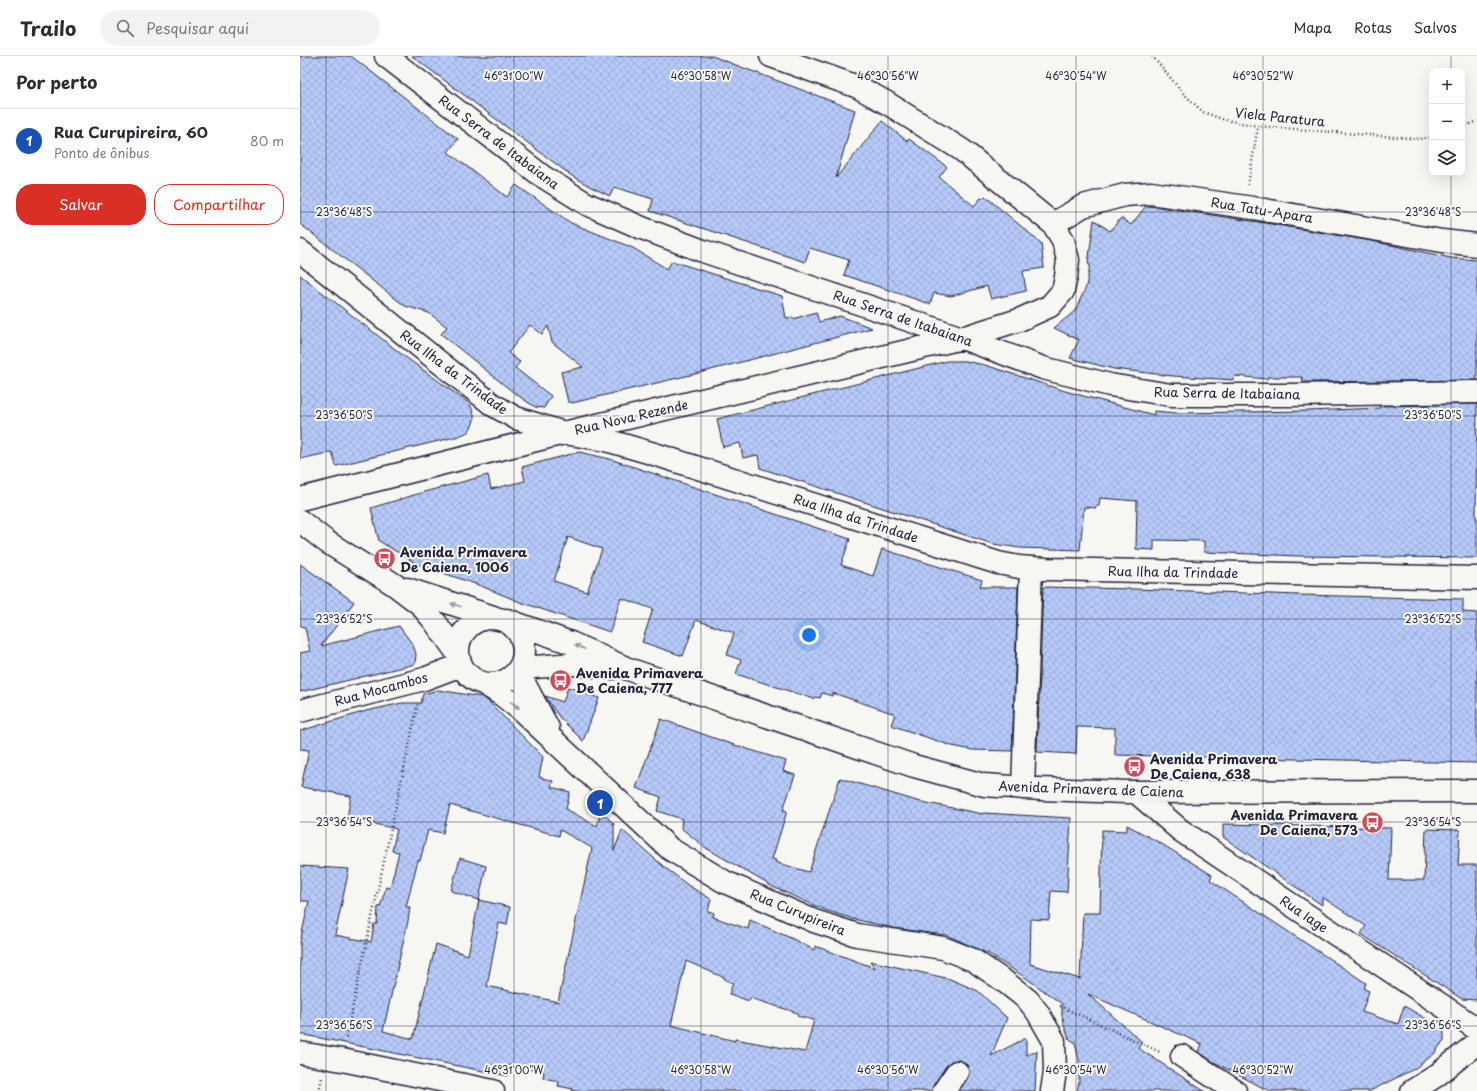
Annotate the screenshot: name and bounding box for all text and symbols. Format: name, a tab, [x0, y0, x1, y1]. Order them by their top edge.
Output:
search box	[100, 10, 380, 46]
text: Trailo	[20, 14, 76, 42]
text: Pesquisar aqui	[146, 16, 249, 39]
icon: search	[114, 17, 136, 39]
text: Mapa	[1293, 17, 1332, 38]
text: Rotas	[1354, 17, 1392, 38]
text: Salvos	[1414, 17, 1457, 38]
text: 46°31'00"W	[484, 68, 544, 83]
text: 46°30'58"W	[671, 68, 732, 83]
text: 46°30'56"W	[857, 68, 919, 83]
text: 46°30'54"W	[1046, 68, 1107, 83]
text: 46°30'52"W	[1232, 68, 1294, 83]
map controls	[1429, 68, 1465, 176]
button: +	[1429, 68, 1465, 104]
text: Por perto	[16, 69, 97, 95]
street label: Rua Serra de Itabaiana	[435, 90, 564, 194]
street label: Viela Paratura	[1234, 102, 1326, 131]
button: −	[1429, 104, 1465, 140]
text: Rua Curupireira, 60	[54, 120, 208, 143]
text: 1	[26, 131, 32, 150]
text: 80 m	[250, 131, 284, 150]
button: layers	[1429, 140, 1465, 176]
text: Ponto de ônibus	[54, 143, 149, 162]
button: Salvar	[16, 184, 146, 225]
button: Compartilhar	[154, 184, 284, 225]
street label: Rua Tatu-Apara	[1210, 192, 1315, 227]
text: 23°36'48"S	[316, 204, 372, 219]
text: 23°36'48"S	[1405, 204, 1461, 219]
street label: Rua Serra de Itabaiana	[831, 285, 976, 351]
street label: Rua Ilha da Trindade	[397, 325, 512, 418]
street label: Rua Serra de Itabaiana	[1154, 382, 1301, 403]
street label: Rua Nova Rezende	[572, 394, 690, 439]
text: 23°36'50"S	[315, 407, 373, 422]
text: 23°36'50"S	[1404, 407, 1462, 422]
street label: Rua Ilha da Trindade	[791, 488, 921, 547]
place label: Avenida Primavera De Caiena, 1006	[399, 542, 528, 576]
bus stop icon: Avenida Primavera De Caiena, 1006	[371, 546, 397, 572]
street label: Rua Ilha da Trindade	[1108, 561, 1238, 582]
one-way arrow	[450, 602, 462, 608]
text: 23°36'52"S	[316, 611, 372, 626]
text: 23°36'52"S	[1405, 611, 1461, 626]
your location	[799, 625, 819, 645]
one-way arrow	[574, 644, 585, 650]
place label: Avenida Primavera De Caiena, 777	[575, 663, 704, 697]
street label: Rua Mocambos	[332, 667, 430, 710]
bus stop icon: Avenida Primavera De Caiena, 777	[548, 667, 574, 693]
one-way arrow	[509, 701, 520, 710]
place label: Avenida Primavera De Caiena, 638	[1149, 749, 1278, 783]
bus stop icon: Avenida Primavera De Caiena, 638	[1121, 753, 1147, 779]
street label: Avenida Primavera de Caiena	[998, 776, 1185, 801]
pin: 1	[587, 788, 613, 818]
place label: Avenida Primavera De Caiena, 573	[1230, 805, 1359, 839]
bus stop icon: Avenida Primavera De Caiena, 573	[1360, 809, 1386, 835]
text: 23°36'54"S	[316, 814, 372, 829]
text: 23°36'54"S	[1405, 814, 1461, 829]
street label: Rua Curupireira	[748, 884, 849, 939]
street label: Rua Iage	[1276, 891, 1332, 937]
text: 23°36'56"S	[315, 1017, 373, 1032]
text: 23°36'56"S	[1404, 1017, 1462, 1032]
text: 46°31'00"W	[484, 1062, 544, 1077]
text: 46°30'58"W	[671, 1062, 732, 1077]
text: 46°30'56"W	[857, 1062, 919, 1077]
text: 46°30'54"W	[1046, 1062, 1107, 1077]
text: 46°30'52"W	[1232, 1062, 1294, 1077]

